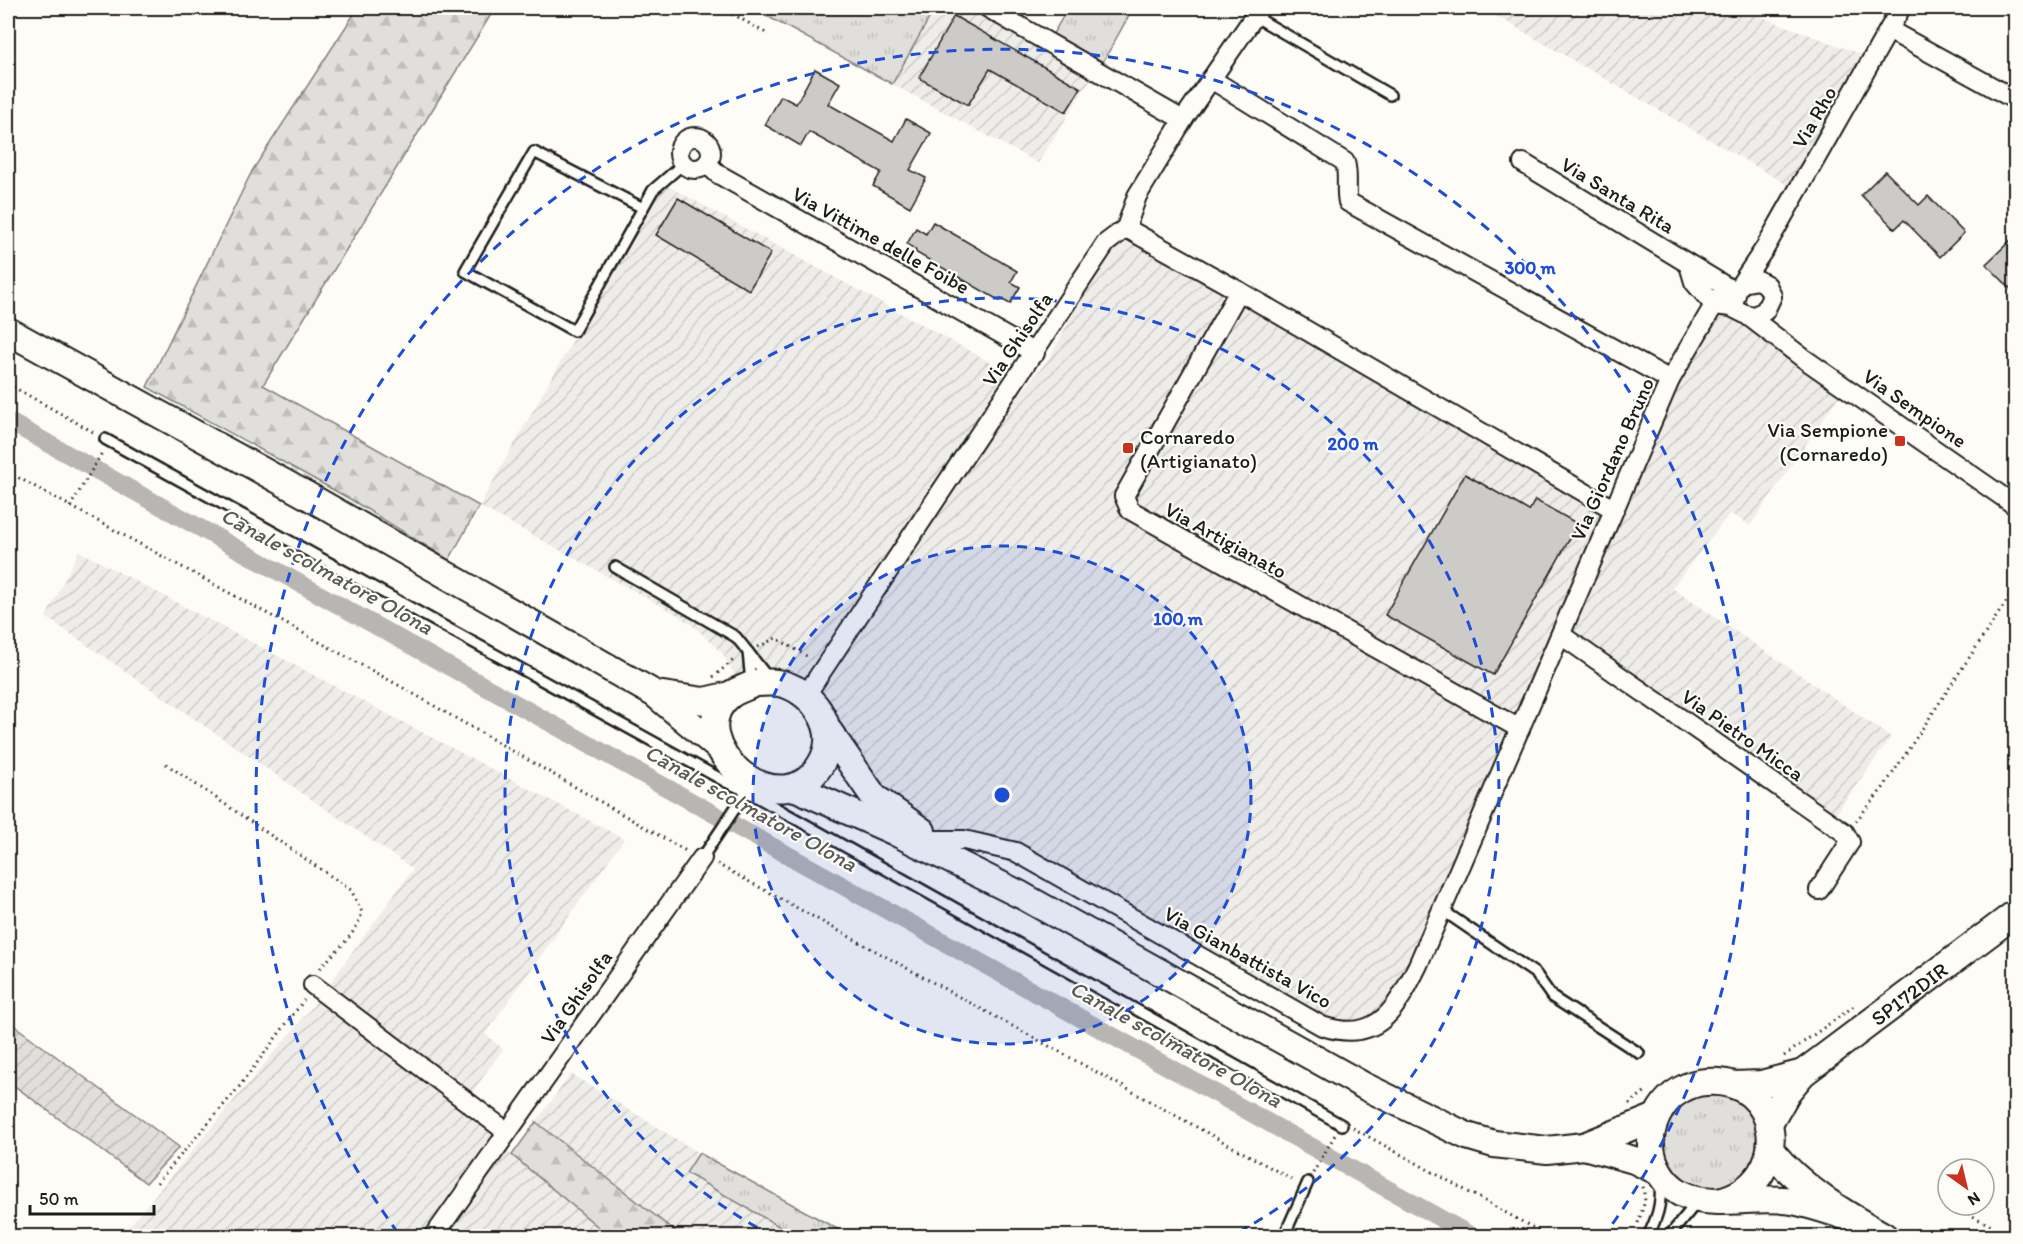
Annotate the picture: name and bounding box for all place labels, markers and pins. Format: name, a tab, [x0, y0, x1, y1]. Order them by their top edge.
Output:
place label: Via Sempione (Cornaredo)	[1767, 417, 1888, 466]
place label: Cornaredo (Artigianato)	[1140, 424, 1257, 473]
marker: Via Sempione (Cornaredo)	[1893, 434, 1907, 448]
marker: Cornaredo (Artigianato)	[1121, 441, 1135, 455]
centre of rings	[992, 785, 1012, 805]

